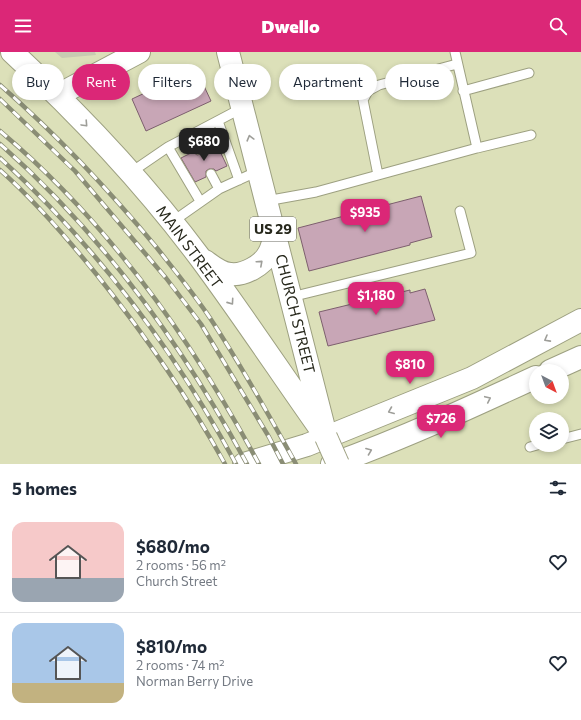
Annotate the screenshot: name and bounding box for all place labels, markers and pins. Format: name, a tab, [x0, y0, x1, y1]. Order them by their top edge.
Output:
pin: $680	[180, 128, 228, 162]
pin: $935	[341, 199, 389, 233]
pin: $1,180	[343, 282, 409, 316]
pin: $810	[386, 351, 434, 385]
pin: $726	[417, 405, 465, 439]

